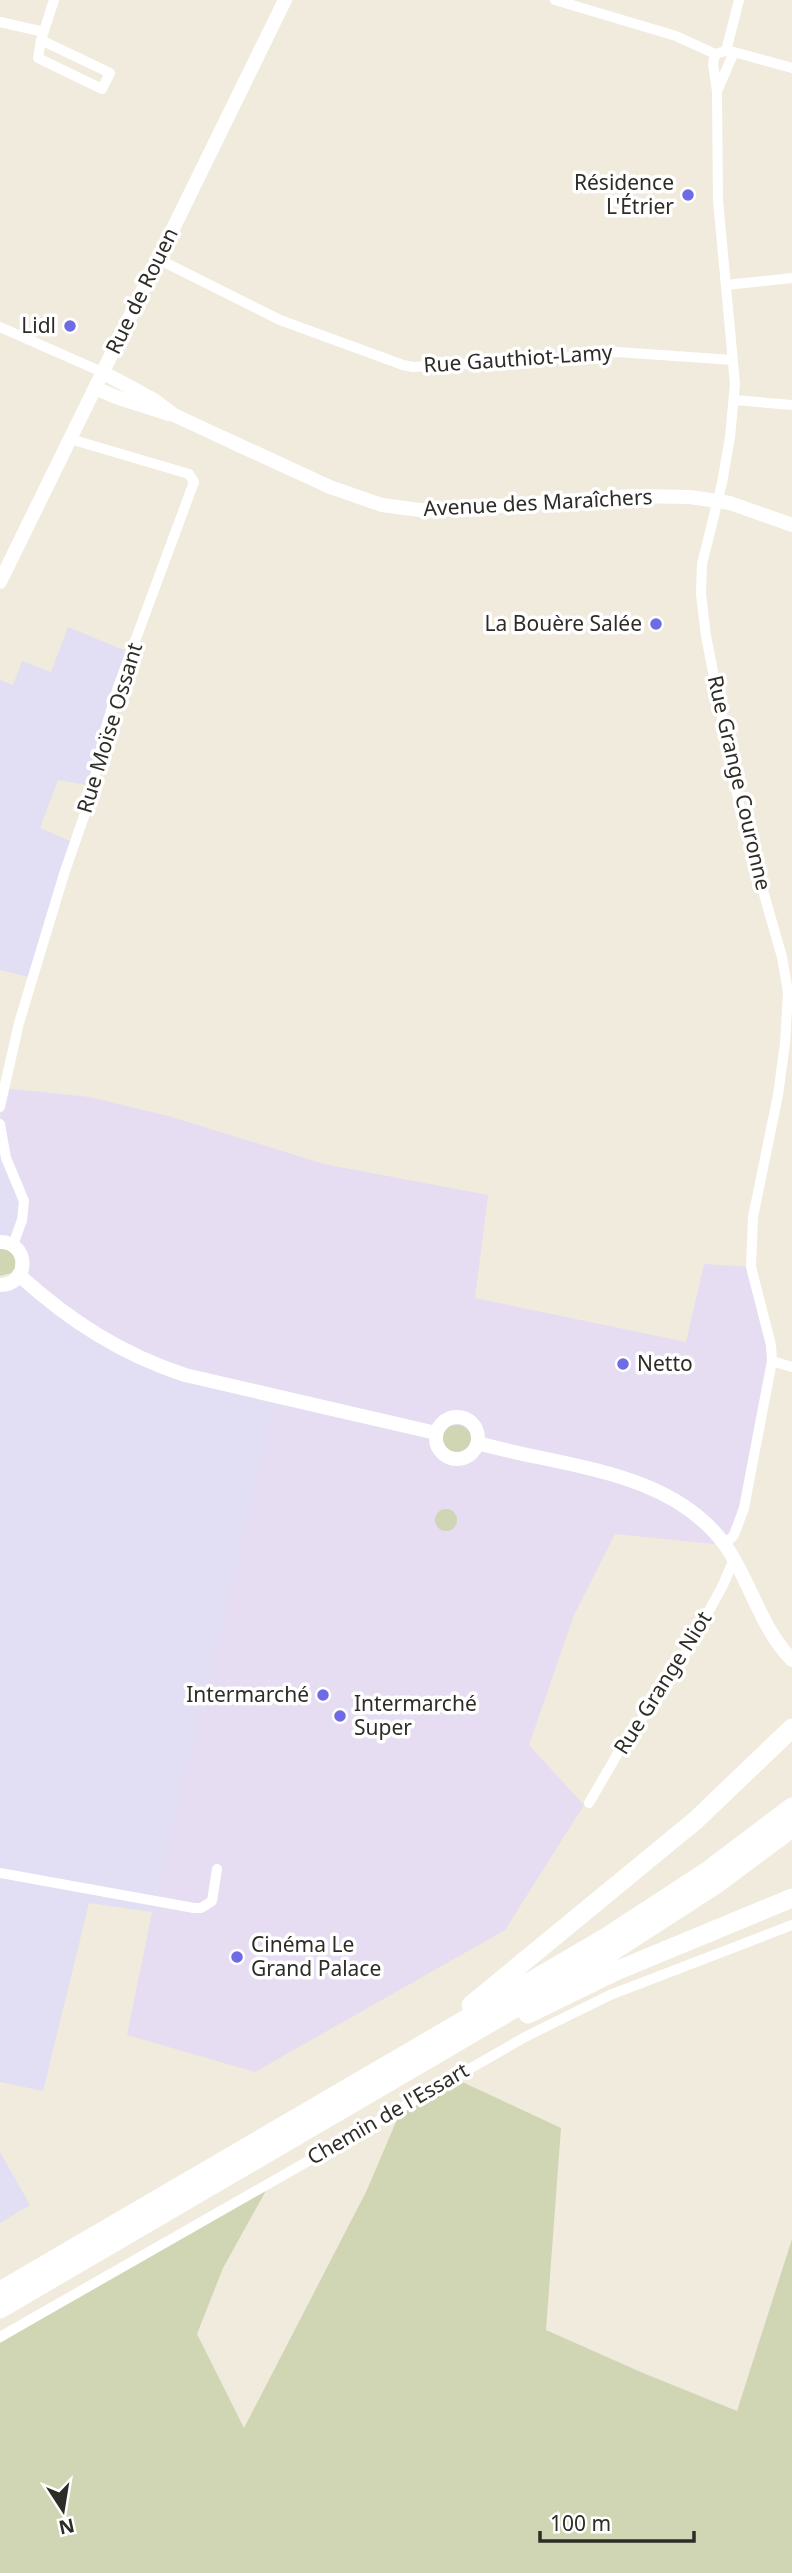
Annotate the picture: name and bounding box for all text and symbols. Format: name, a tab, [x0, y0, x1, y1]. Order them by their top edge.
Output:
place label: Résidence L'Étrier	[574, 168, 674, 220]
marker: Résidence L'Étrier	[680, 187, 696, 203]
street label: Rue de Rouen	[98, 223, 184, 358]
place label: Lidl	[21, 311, 56, 339]
marker: Lidl	[62, 318, 78, 334]
street label: Rue Gauthiot-Lamy	[422, 337, 614, 379]
street label: Avenue des Maraîchers	[423, 482, 653, 522]
place label: La Bouère Salée	[485, 609, 642, 637]
marker: La Bouère Salée	[648, 616, 664, 632]
street label: Rue Moïse Ossant	[70, 639, 148, 816]
street label: Rue Grange Couronne	[702, 673, 778, 893]
place label: Netto	[637, 1349, 693, 1377]
marker: Netto	[615, 1356, 631, 1372]
street label: Rue Grange Niot	[607, 1605, 718, 1759]
place label: Intermarché	[186, 1680, 309, 1708]
marker: Intermarché	[315, 1687, 331, 1703]
place label: Intermarché Super	[354, 1689, 477, 1741]
marker: Intermarché Super	[332, 1708, 348, 1724]
place label: Cinéma Le Grand Palace	[251, 1930, 381, 1982]
marker: Cinéma Le Grand Palace	[229, 1949, 245, 1965]
street label: Chemin de l'Essart	[302, 2055, 474, 2171]
north arrow	[28, 2475, 98, 2545]
scale bar	[540, 2500, 694, 2544]
text: 100 m	[550, 2509, 611, 2537]
text: N	[56, 2512, 77, 2541]

